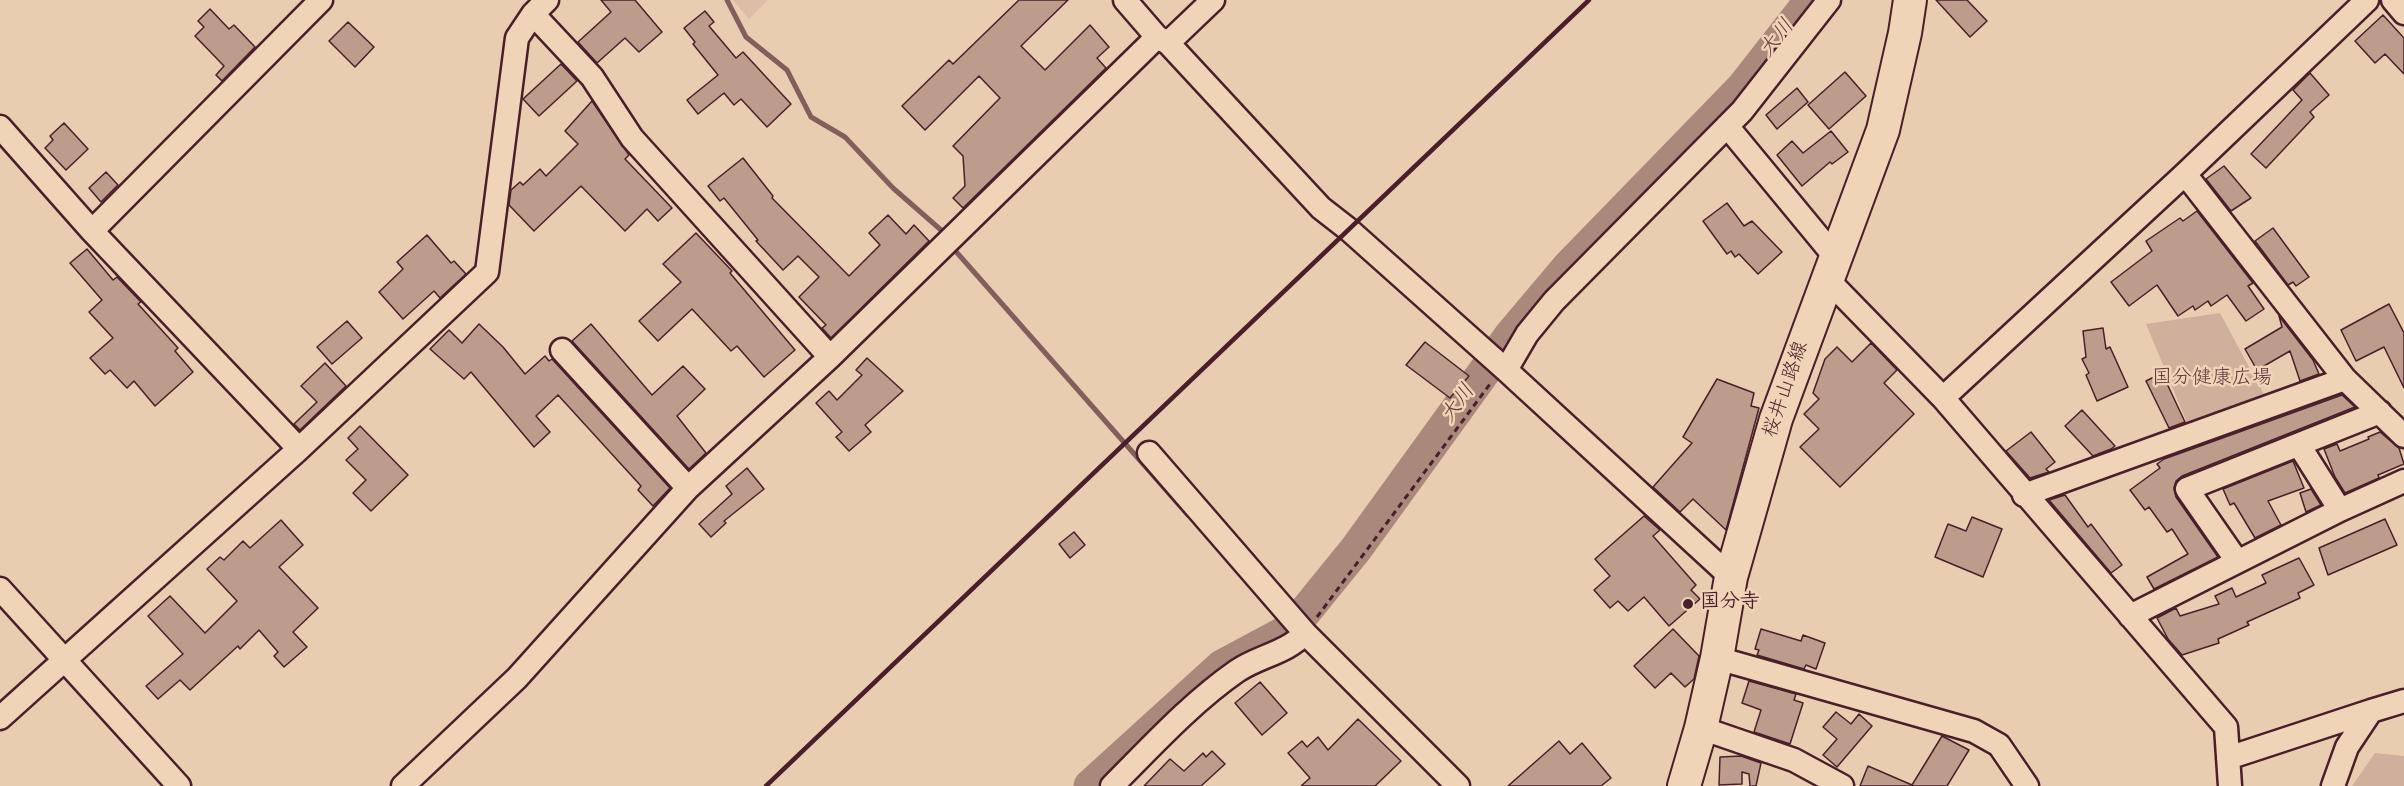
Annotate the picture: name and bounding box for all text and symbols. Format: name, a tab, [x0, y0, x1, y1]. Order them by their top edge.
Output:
water label: 大川	[1756, 16, 1802, 64]
street label: 桜井山路線	[1760, 339, 1816, 441]
park label: 国分健康広場	[2152, 368, 2272, 392]
water label: 大川	[1437, 381, 1483, 429]
place label: 国分寺	[1700, 592, 1760, 616]
marker: 国分寺	[1681, 597, 1695, 611]

